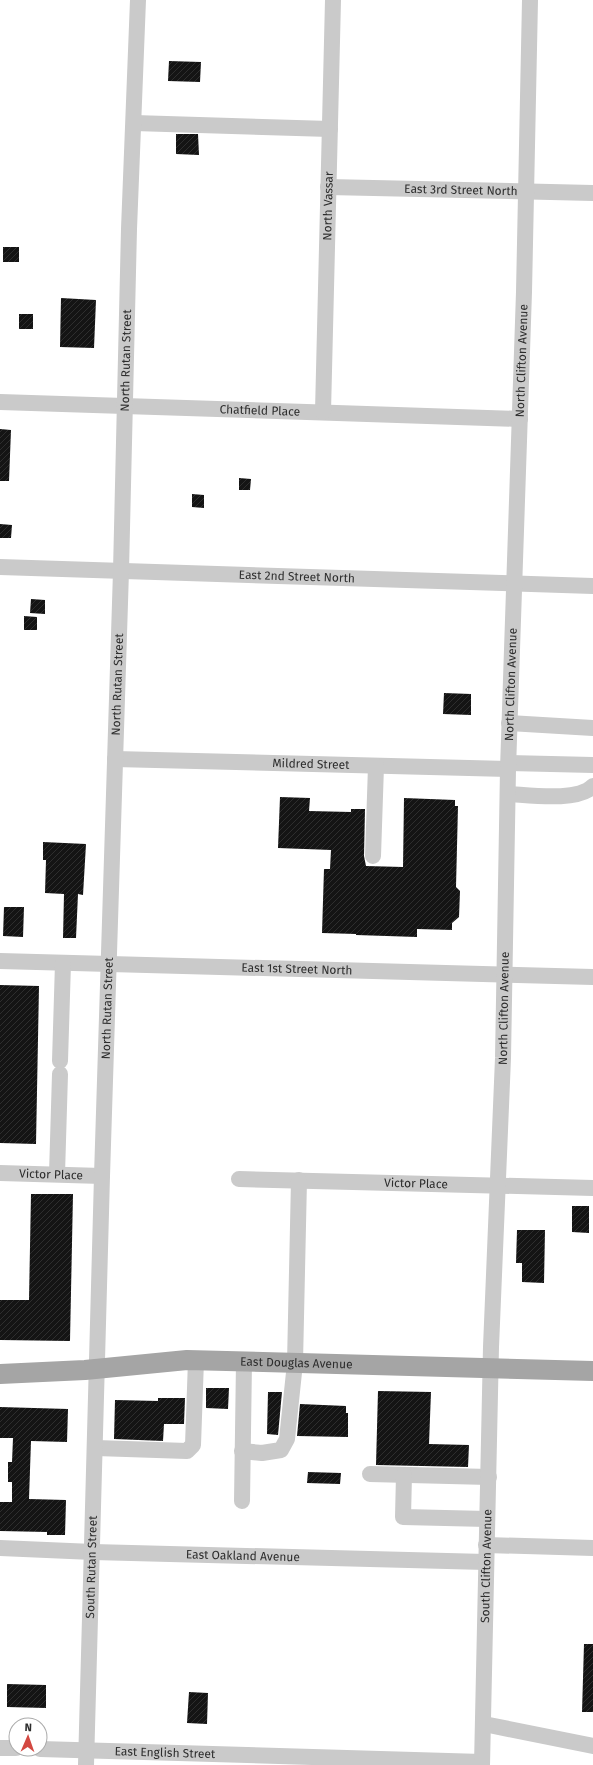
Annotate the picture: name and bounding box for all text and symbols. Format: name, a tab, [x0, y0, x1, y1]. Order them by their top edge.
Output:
street label: North Vassar	[320, 171, 336, 241]
street label: East 3rd Street North	[404, 182, 518, 198]
street label: North Clifton Avenue	[513, 304, 531, 417]
street label: North Rutan Street	[118, 309, 134, 412]
street label: Chatfield Place	[219, 402, 300, 419]
street label: East 2nd Street North	[239, 568, 355, 585]
street label: North Clifton Avenue	[502, 628, 520, 741]
street label: North Rutan Street	[109, 632, 126, 736]
street label: Mildred Street	[272, 756, 350, 772]
street label: North Clifton Avenue	[496, 952, 512, 1065]
street label: North Rutan Street	[99, 956, 116, 1060]
street label: East 1st Street North	[241, 961, 353, 978]
street label: Victor Place	[19, 1167, 83, 1182]
street label: Victor Place	[384, 1176, 448, 1191]
street label: East Douglas Avenue	[240, 1354, 353, 1371]
street label: South Clifton Avenue	[478, 1509, 495, 1623]
street label: South Rutan Street	[83, 1515, 100, 1619]
street label: East Oakland Avenue	[186, 1547, 300, 1564]
north arrow	[8, 1717, 48, 1757]
text: N	[24, 1721, 32, 1734]
street label: East English Street	[114, 1744, 216, 1761]

